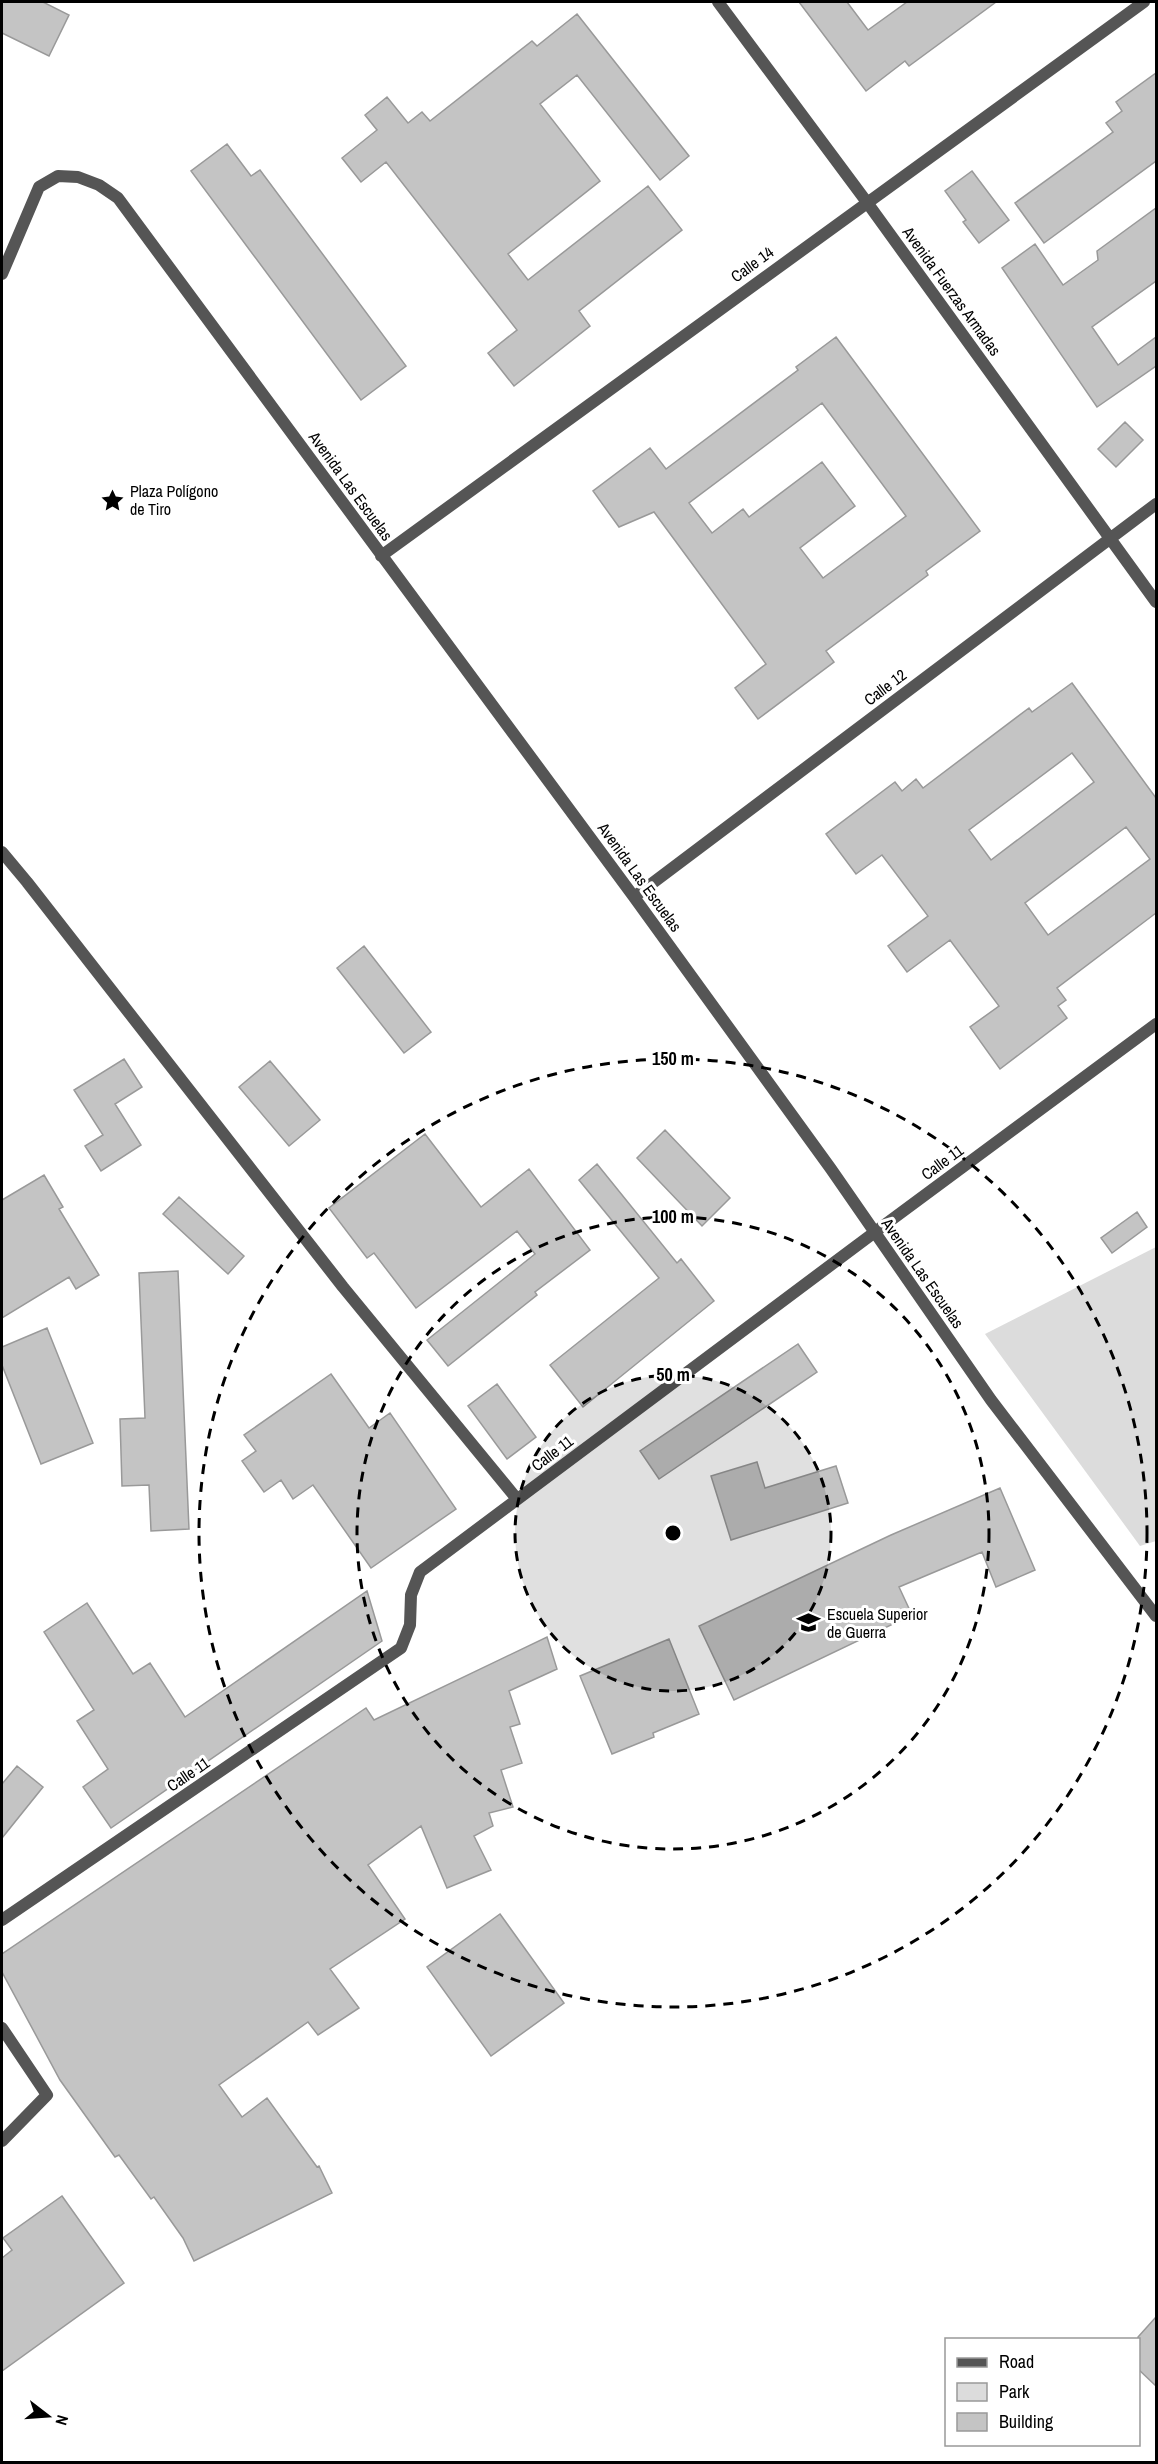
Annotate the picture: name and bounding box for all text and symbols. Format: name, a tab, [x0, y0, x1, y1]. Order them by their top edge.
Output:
street label: Avenida Fuerzas Armadas	[897, 221, 1006, 360]
street label: Calle 14	[726, 241, 778, 287]
street label: Avenida Las Escuelas	[303, 426, 398, 545]
place label: Plaza Polígono de Tiro	[130, 480, 218, 520]
place icon: Plaza Polígono de Tiro	[99, 487, 125, 513]
street label: Calle 12	[859, 664, 911, 710]
street label: Avenida Las Escuelas	[592, 817, 687, 936]
text: 150 m	[652, 1046, 694, 1071]
street label: Calle 11	[916, 1139, 968, 1185]
text: 100 m	[652, 1204, 694, 1229]
street label: Avenida Las Escuelas	[876, 1213, 969, 1332]
text: 50 m	[656, 1362, 690, 1387]
street label: Calle 11	[527, 1430, 578, 1476]
centre of rings	[663, 1523, 683, 1543]
place label: Escuela Superior de Guerra	[827, 1603, 928, 1643]
school or university icon: Escuela Superior de Guerra	[796, 1610, 822, 1636]
street label: Calle 11	[162, 1751, 214, 1796]
legend	[945, 2338, 1140, 2446]
text: Road	[999, 2349, 1034, 2374]
text: Park	[999, 2379, 1030, 2404]
north arrow	[18, 2386, 78, 2446]
text: Building	[999, 2409, 1054, 2434]
text: N	[50, 2413, 74, 2428]

